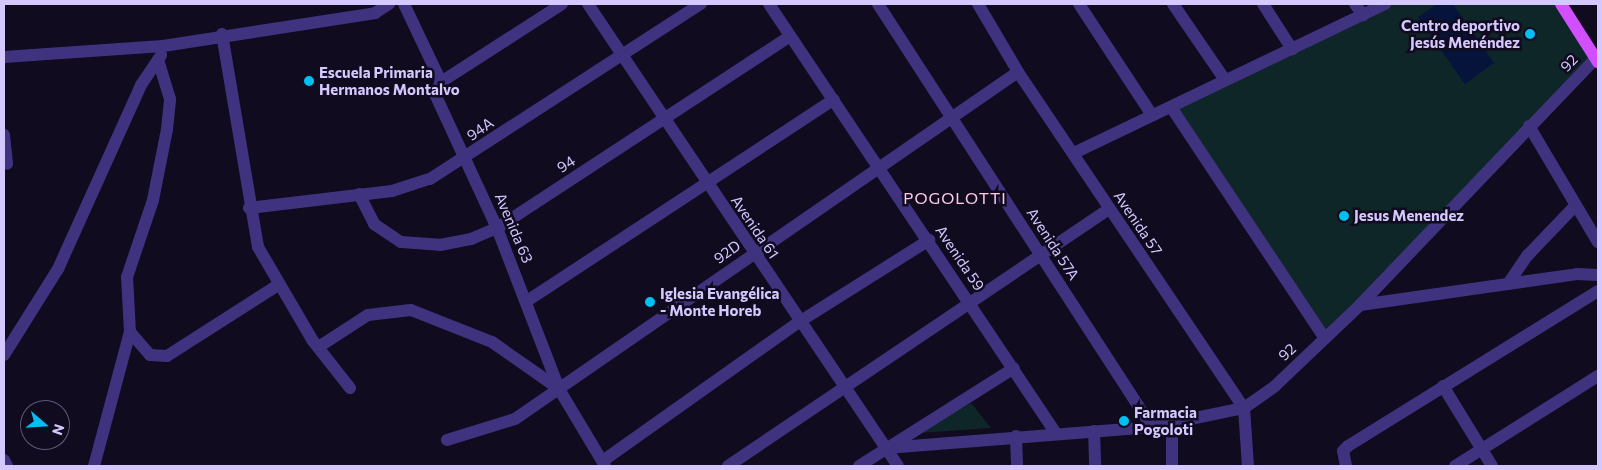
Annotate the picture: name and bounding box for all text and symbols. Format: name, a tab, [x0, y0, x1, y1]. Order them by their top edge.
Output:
place label: Centro deportivo Jesús Menéndez	[1401, 16, 1520, 51]
marker: Centro deportivo Jesús Menéndez	[1524, 28, 1536, 40]
street label: 92	[1556, 50, 1582, 76]
place label: Escuela Primaria Hermanos Montalvo	[319, 63, 460, 98]
marker: Escuela Primaria Hermanos Montalvo	[303, 75, 315, 87]
street label: 94A	[463, 114, 497, 144]
street label: 94	[554, 152, 578, 176]
district label: POGOLOTTI	[902, 188, 1008, 208]
street label: Avenida 57	[1110, 188, 1166, 258]
street label: Avenida 63	[491, 190, 537, 266]
street label: Avenida 61	[727, 192, 783, 262]
street label: Avenida 57A	[1023, 204, 1083, 284]
place label: Jesus Menendez	[1354, 207, 1464, 225]
marker: Jesus Menendez	[1338, 210, 1350, 222]
street label: Avenida 59	[932, 222, 988, 294]
street label: 92D	[710, 236, 744, 268]
place label: Iglesia Evangélica - Monte Horeb	[660, 284, 780, 319]
marker: Iglesia Evangélica - Monte Horeb	[644, 296, 656, 308]
street label: 92	[1275, 339, 1299, 365]
north arrow	[20, 400, 70, 450]
place label: Farmacia Pogoloti	[1134, 403, 1197, 438]
marker: Farmacia Pogoloti	[1118, 415, 1130, 427]
text: N	[49, 422, 68, 437]

